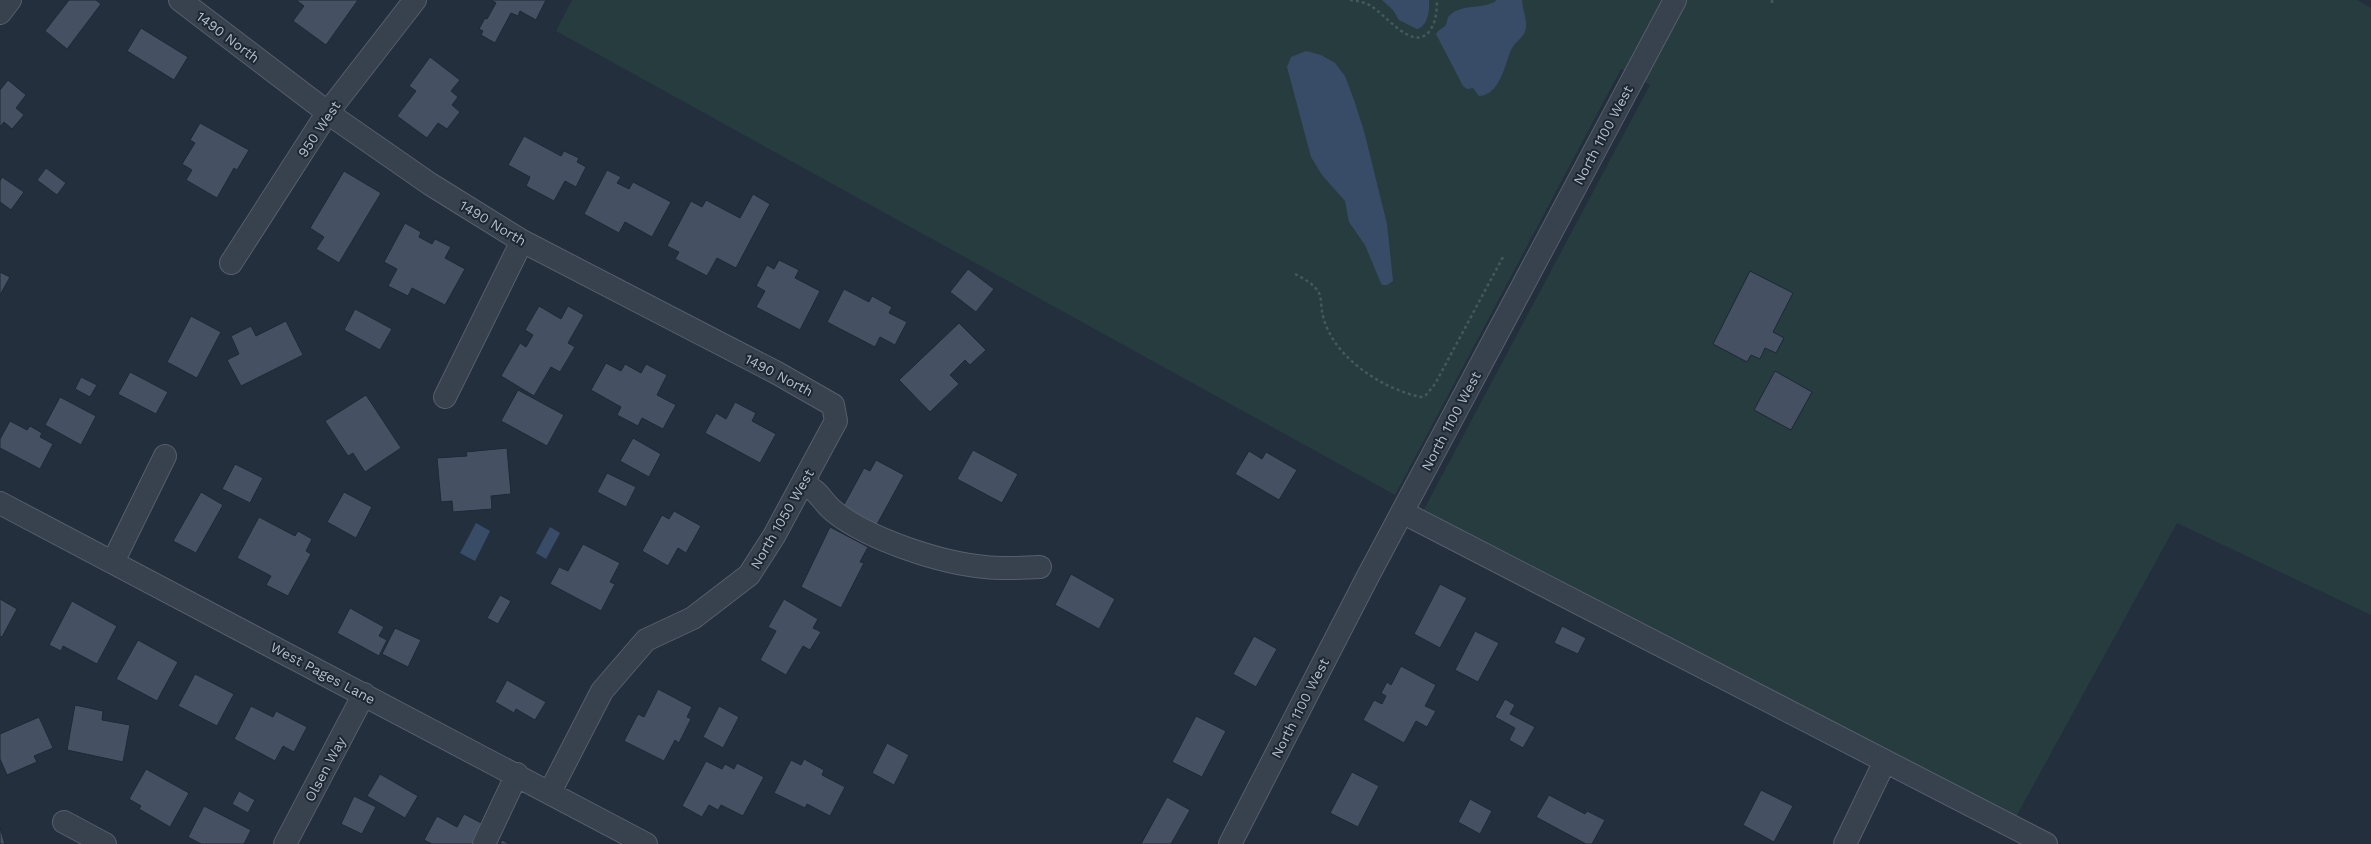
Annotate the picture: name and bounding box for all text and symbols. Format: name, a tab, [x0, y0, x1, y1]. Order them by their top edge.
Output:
street label: 1490 North	[193, 8, 263, 66]
street label: North 1100 West	[1570, 83, 1636, 187]
street label: 950 West	[294, 98, 344, 160]
street label: 1490 North	[457, 197, 529, 249]
street label: 1490 North	[742, 350, 816, 400]
street label: North 1100 West	[1418, 369, 1484, 473]
street label: North 1050 West	[747, 466, 817, 572]
street label: West Pages Lane	[268, 639, 378, 707]
street label: North 1100 West	[1268, 655, 1332, 761]
street label: Olsen Way	[301, 733, 349, 804]

